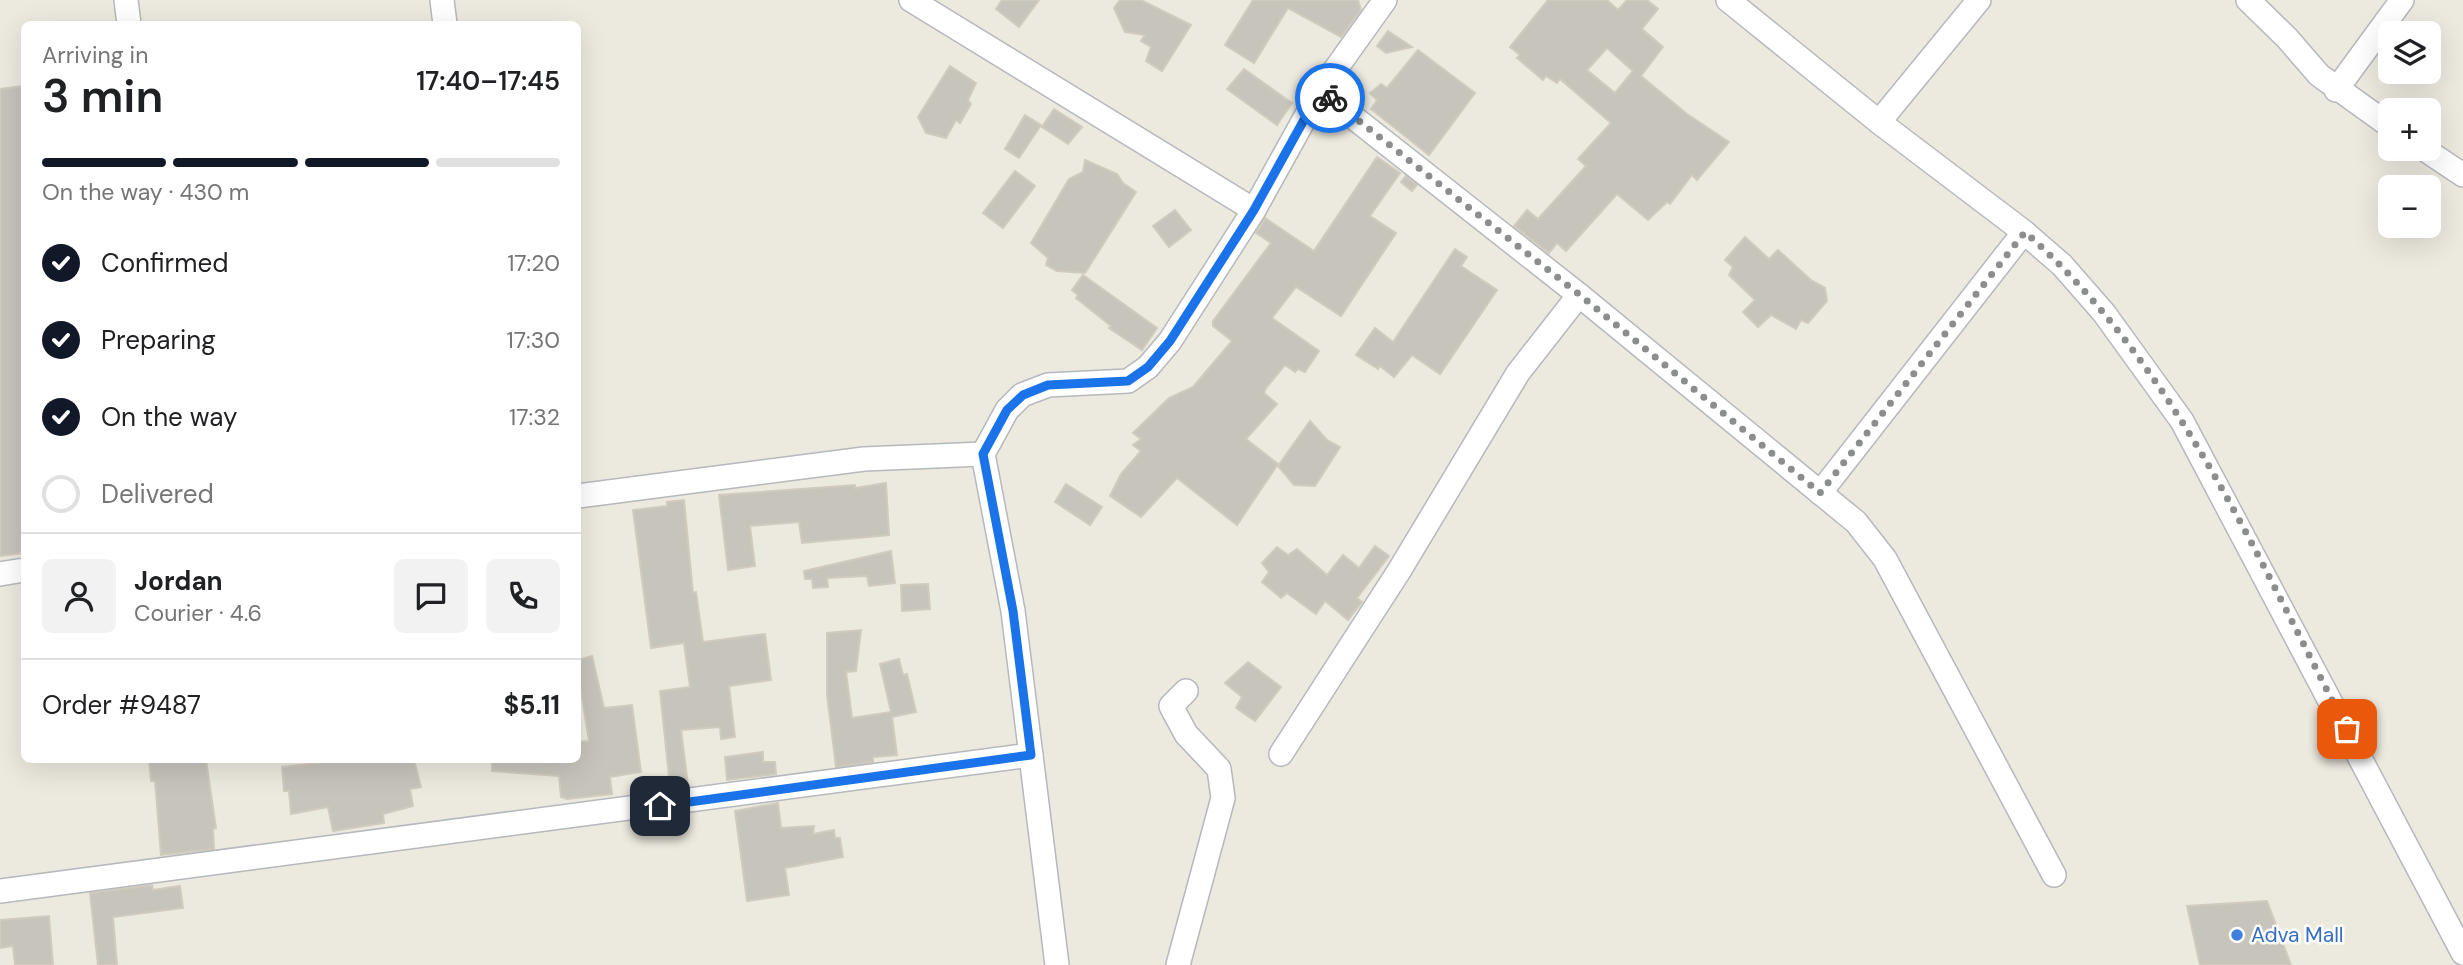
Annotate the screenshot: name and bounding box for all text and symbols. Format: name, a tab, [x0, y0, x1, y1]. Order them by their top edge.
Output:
map controls	[2378, 21, 2441, 238]
button: layers	[2378, 21, 2441, 84]
text: Arriving in	[42, 40, 148, 70]
courier	[1295, 63, 1365, 133]
text: 17:40–17:45	[416, 64, 560, 98]
text: 3 min	[42, 66, 163, 126]
icon: bike	[1311, 79, 1349, 117]
button: +	[2378, 98, 2441, 161]
button: −	[2378, 175, 2441, 238]
text: On the way · 430 m	[42, 177, 249, 207]
icon: check	[42, 244, 80, 282]
text: Confirmed	[101, 246, 228, 280]
text: 17:20	[507, 248, 560, 278]
icon: check	[42, 321, 80, 359]
text: Preparing	[101, 323, 216, 357]
text: 17:30	[507, 325, 560, 355]
icon: check	[42, 398, 80, 436]
text: On the way	[101, 400, 237, 434]
text: 17:32	[509, 402, 560, 432]
text: Delivered	[101, 477, 214, 511]
button: person	[42, 559, 116, 633]
button: chat	[394, 559, 468, 633]
button: phone	[486, 559, 560, 633]
text: Jordan	[134, 564, 223, 598]
text: Courier · 4.6	[134, 598, 262, 628]
text: Order #9487	[42, 688, 201, 722]
text: $5.11	[504, 688, 560, 722]
pin	[2317, 699, 2377, 759]
icon: bag	[2328, 710, 2366, 748]
pin	[630, 776, 690, 836]
icon: home	[641, 787, 679, 825]
place label: Adva Mall	[2251, 921, 2344, 949]
marker: Adva Mall	[2229, 927, 2245, 943]

